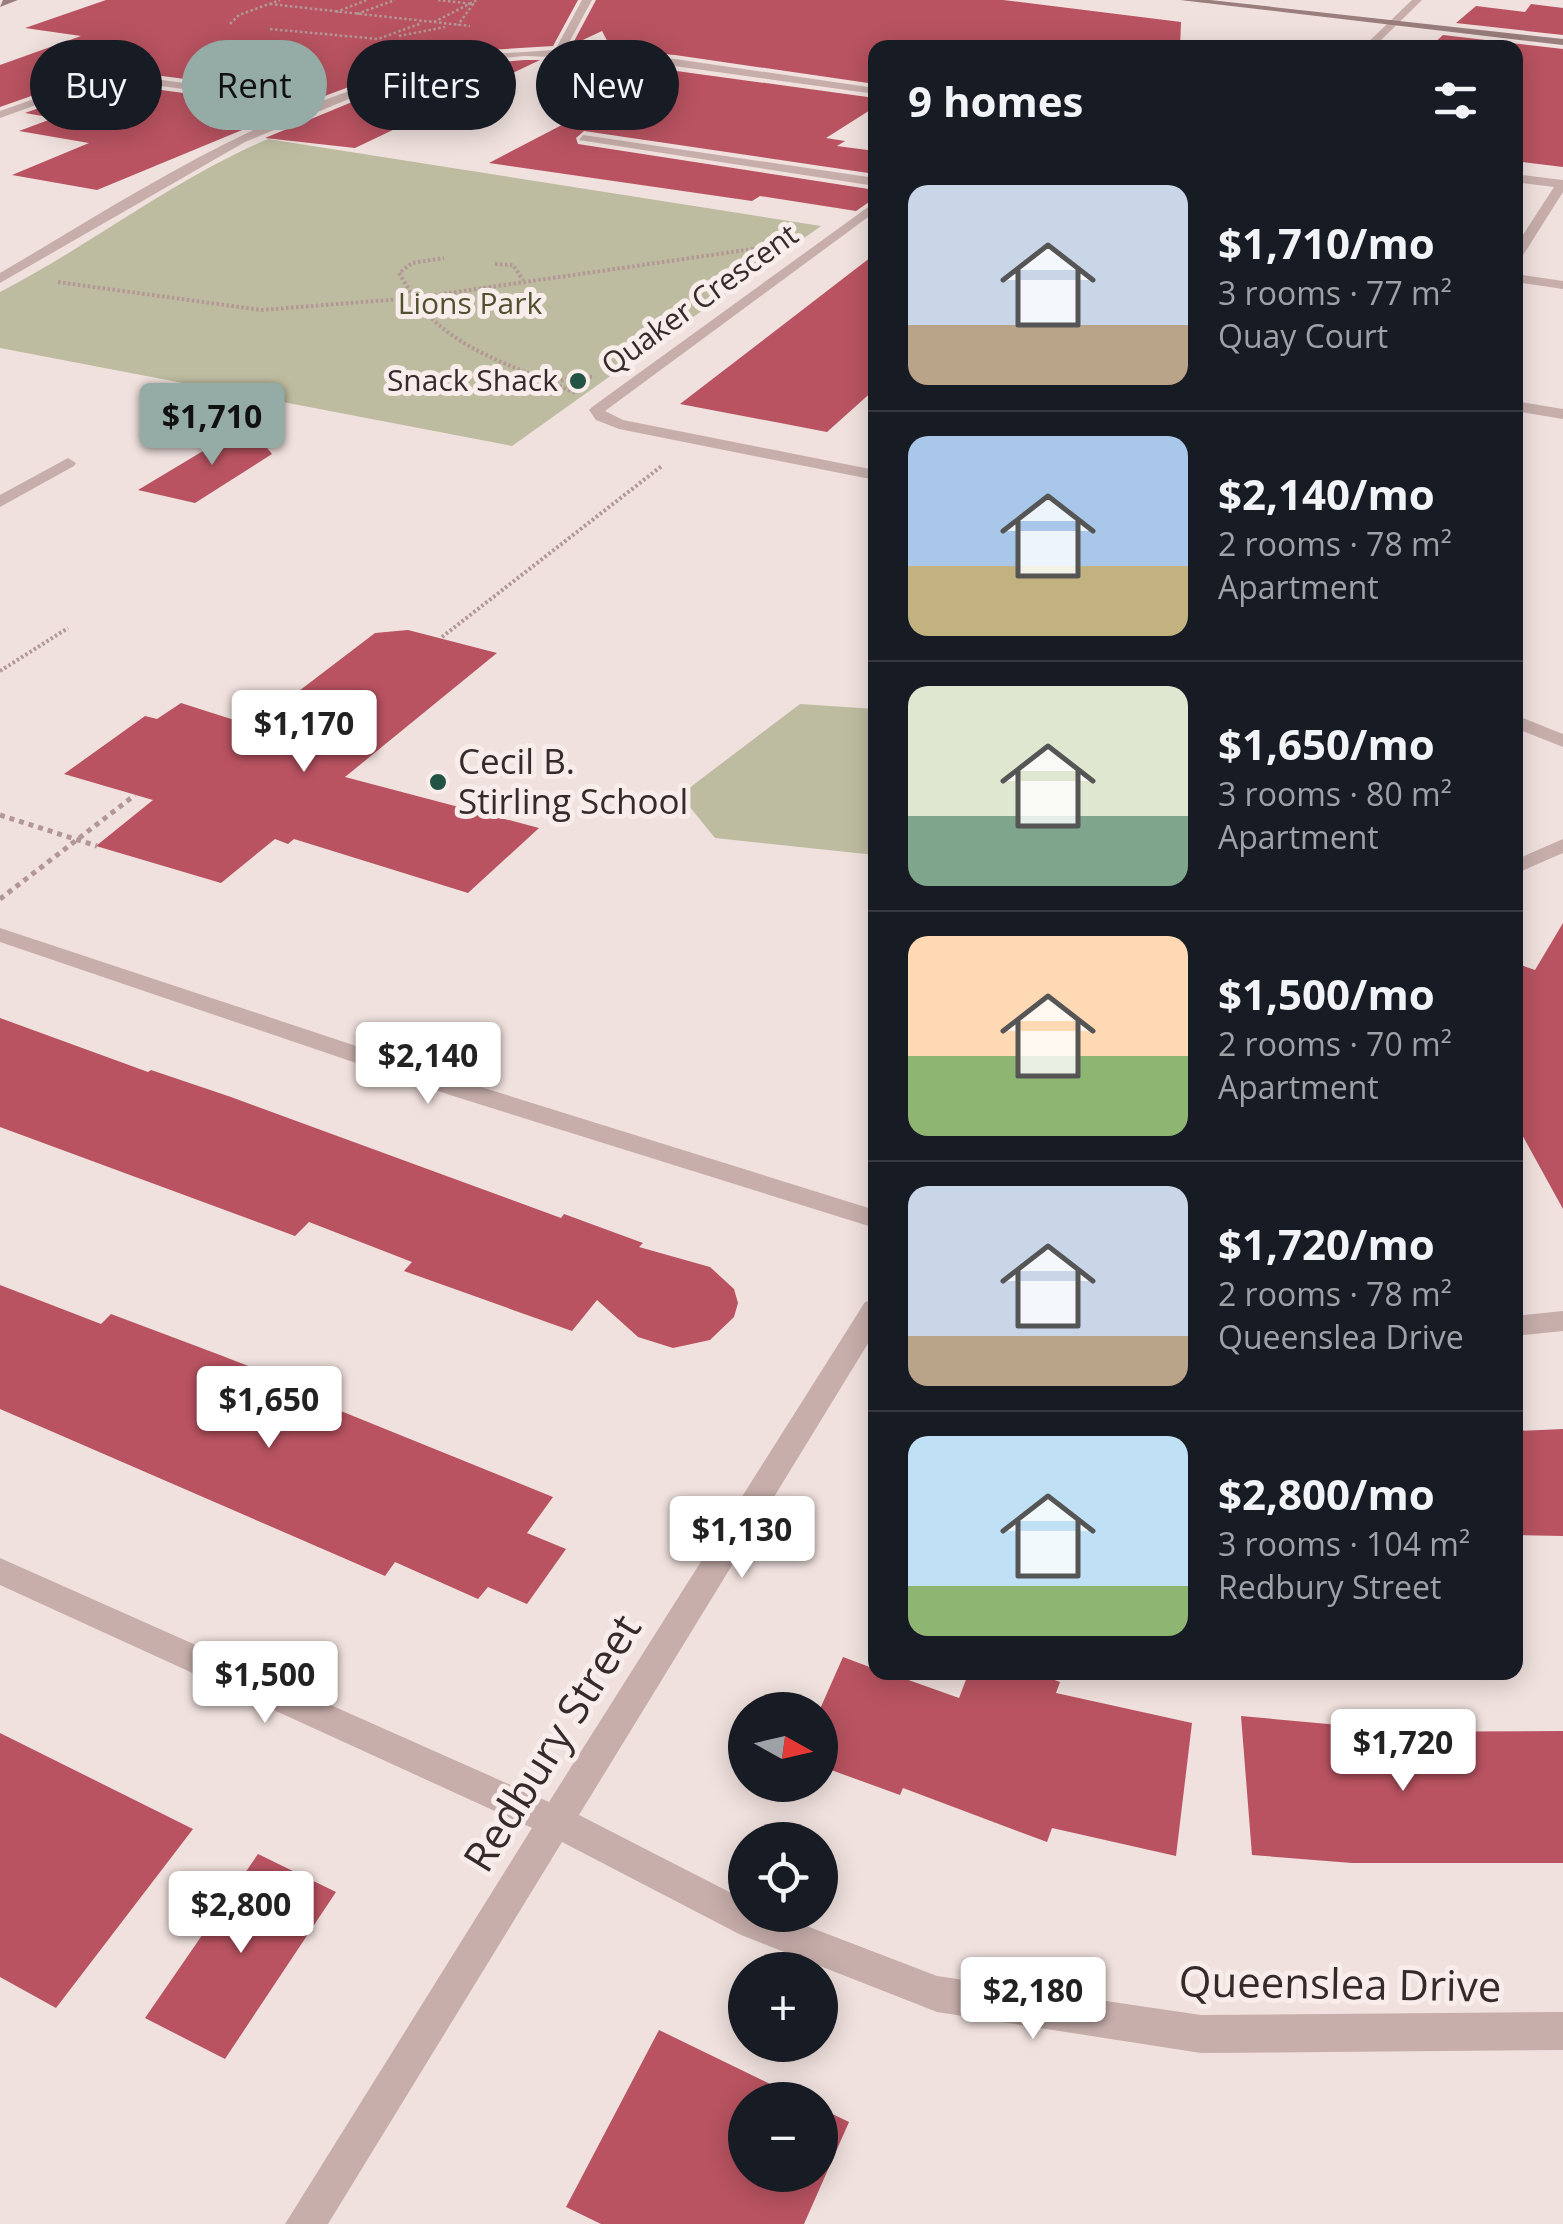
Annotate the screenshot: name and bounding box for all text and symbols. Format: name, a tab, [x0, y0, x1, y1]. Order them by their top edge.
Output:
chip: Buy	[30, 40, 162, 130]
chip: Rent	[182, 40, 327, 130]
chip: Filters	[347, 40, 516, 130]
chip: New	[536, 40, 679, 130]
text: 9 homes	[908, 72, 1083, 129]
icon: filters	[1428, 73, 1483, 128]
street label: Quaker Crescent	[593, 214, 806, 384]
text: $1,710/mo	[1218, 214, 1435, 271]
icon: home	[988, 225, 1108, 345]
text: 3 rooms · 77 m²	[1218, 271, 1452, 314]
park label: Lions Park	[398, 282, 542, 323]
text: Quay Court	[1218, 314, 1388, 357]
place label: Snack Shack	[387, 359, 558, 400]
marker: Snack Shack	[567, 370, 589, 392]
pin: $1,710	[131, 383, 293, 468]
text: $1,710	[162, 394, 262, 437]
text: $2,140/mo	[1218, 465, 1435, 522]
icon: home	[988, 476, 1108, 596]
text: 2 rooms · 78 m²	[1218, 522, 1452, 565]
text: Apartment	[1218, 565, 1379, 608]
pin: $1,170	[223, 690, 385, 775]
text: $1,170	[254, 701, 354, 744]
text: $1,650/mo	[1218, 715, 1435, 772]
icon: home	[988, 726, 1108, 846]
place label: Cecil B. Stirling School	[458, 737, 688, 824]
marker: Cecil B. Stirling School	[427, 771, 449, 793]
text: 3 rooms · 80 m²	[1218, 772, 1452, 815]
text: Apartment	[1218, 815, 1379, 858]
text: $1,500/mo	[1218, 965, 1435, 1022]
icon: home	[988, 976, 1108, 1096]
pin: $2,140	[347, 1022, 509, 1107]
text: 2 rooms · 70 m²	[1218, 1022, 1452, 1065]
text: $2,140	[378, 1033, 478, 1076]
text: Apartment	[1218, 1065, 1379, 1108]
text: $1,720/mo	[1218, 1215, 1435, 1272]
icon: home	[988, 1226, 1108, 1346]
text: 2 rooms · 78 m²	[1218, 1272, 1452, 1315]
text: Queenslea Drive	[1218, 1315, 1464, 1358]
pin: $1,650	[188, 1366, 350, 1451]
text: $1,650	[219, 1377, 319, 1420]
text: $2,800/mo	[1218, 1465, 1435, 1522]
icon: home	[988, 1476, 1108, 1596]
pin: $1,130	[661, 1496, 823, 1581]
text: $1,130	[692, 1507, 792, 1550]
text: 3 rooms · 104 m²	[1218, 1522, 1470, 1565]
text: Redbury Street	[1218, 1565, 1441, 1608]
street label: Redbury Street	[449, 1603, 653, 1882]
pin: $1,500	[184, 1641, 346, 1726]
text: $1,500	[215, 1652, 315, 1695]
north arrow	[728, 1692, 838, 1802]
map controls	[728, 1692, 838, 2192]
pin: $1,720	[1322, 1709, 1484, 1794]
text: $1,720	[1353, 1720, 1453, 1763]
button: locate	[728, 1822, 838, 1932]
pin: $2,800	[160, 1871, 322, 1956]
text: $2,800	[191, 1882, 291, 1925]
street label: Queenslea Drive	[1178, 1951, 1502, 2014]
button: +	[728, 1952, 838, 2062]
pin: $2,180	[952, 1957, 1114, 2042]
text: $2,180	[983, 1968, 1083, 2011]
button: −	[728, 2082, 838, 2192]

